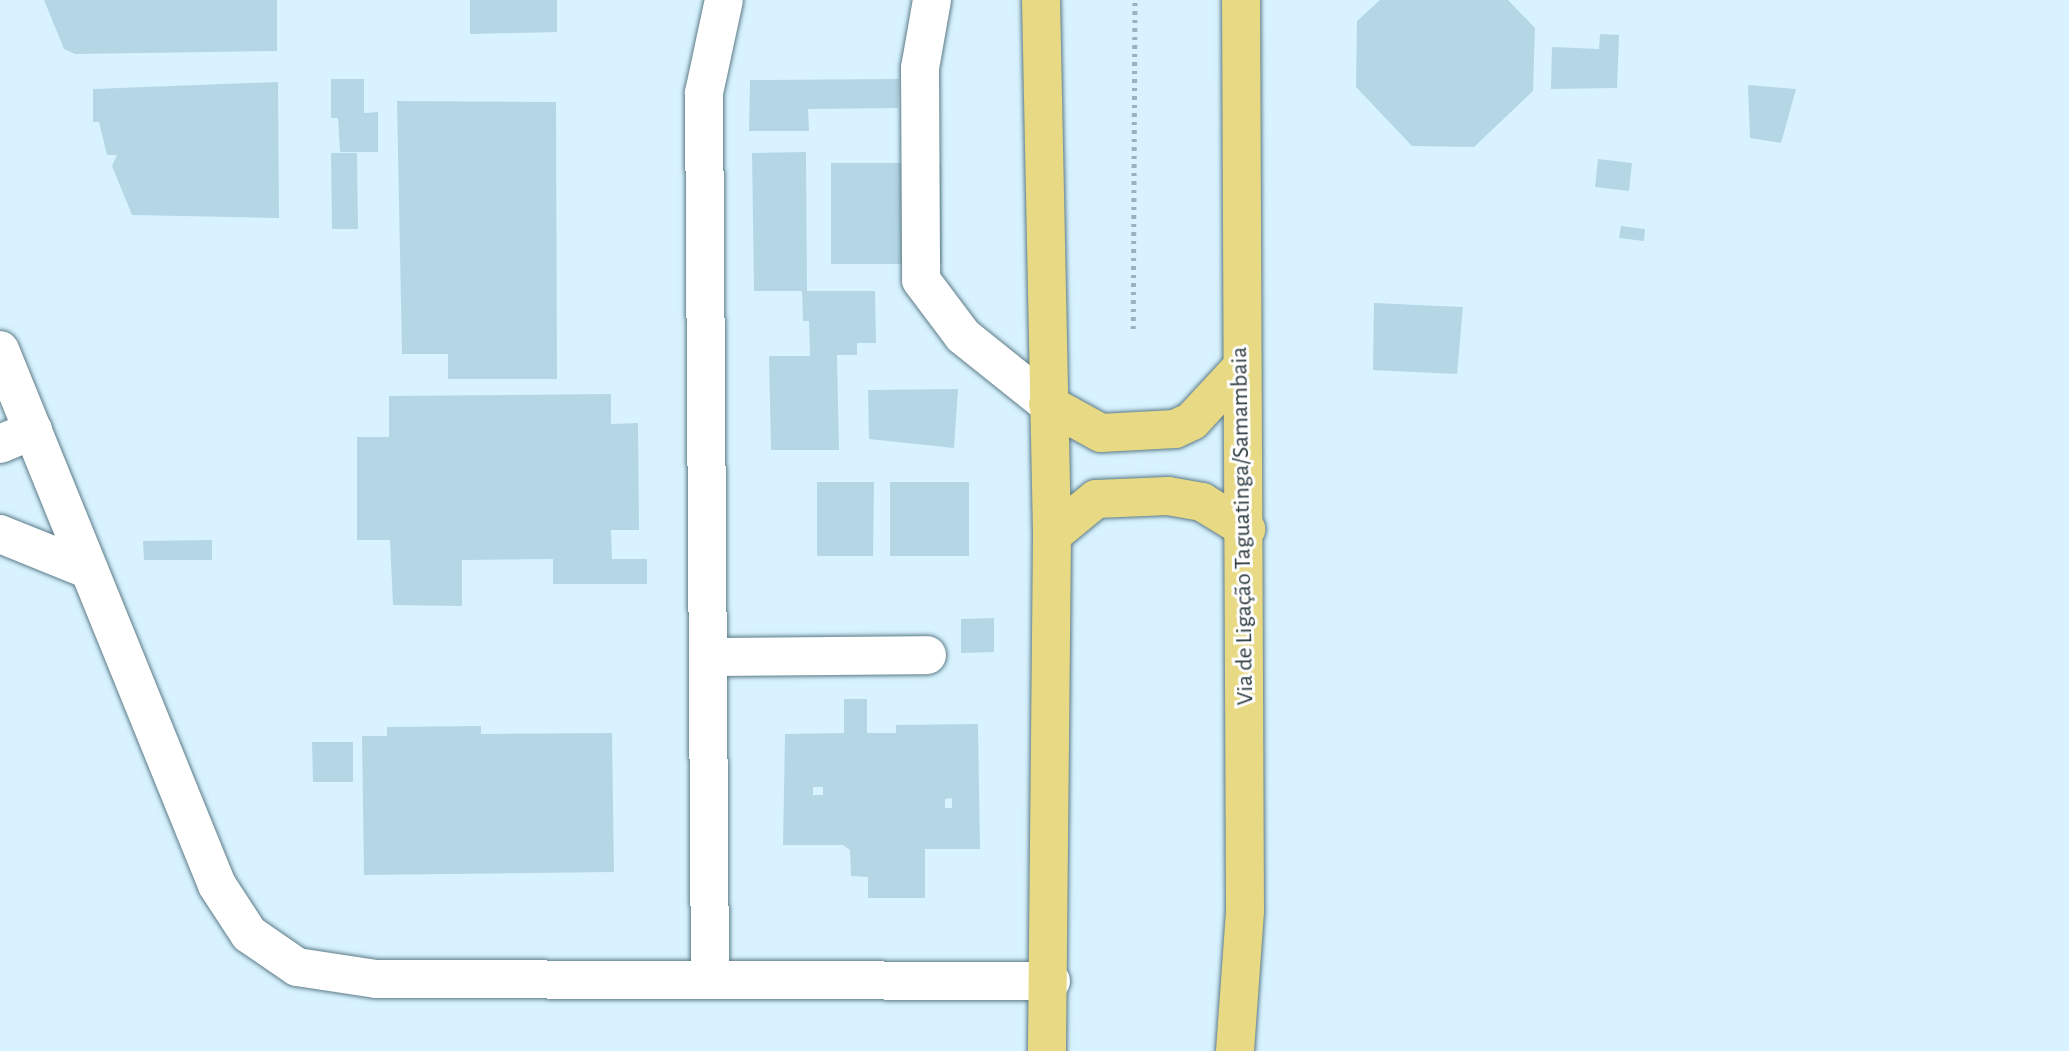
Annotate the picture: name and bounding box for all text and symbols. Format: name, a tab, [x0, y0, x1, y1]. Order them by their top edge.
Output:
street label: Via de Ligação Taguatinga/Samambaia	[1225, 346, 1261, 706]

